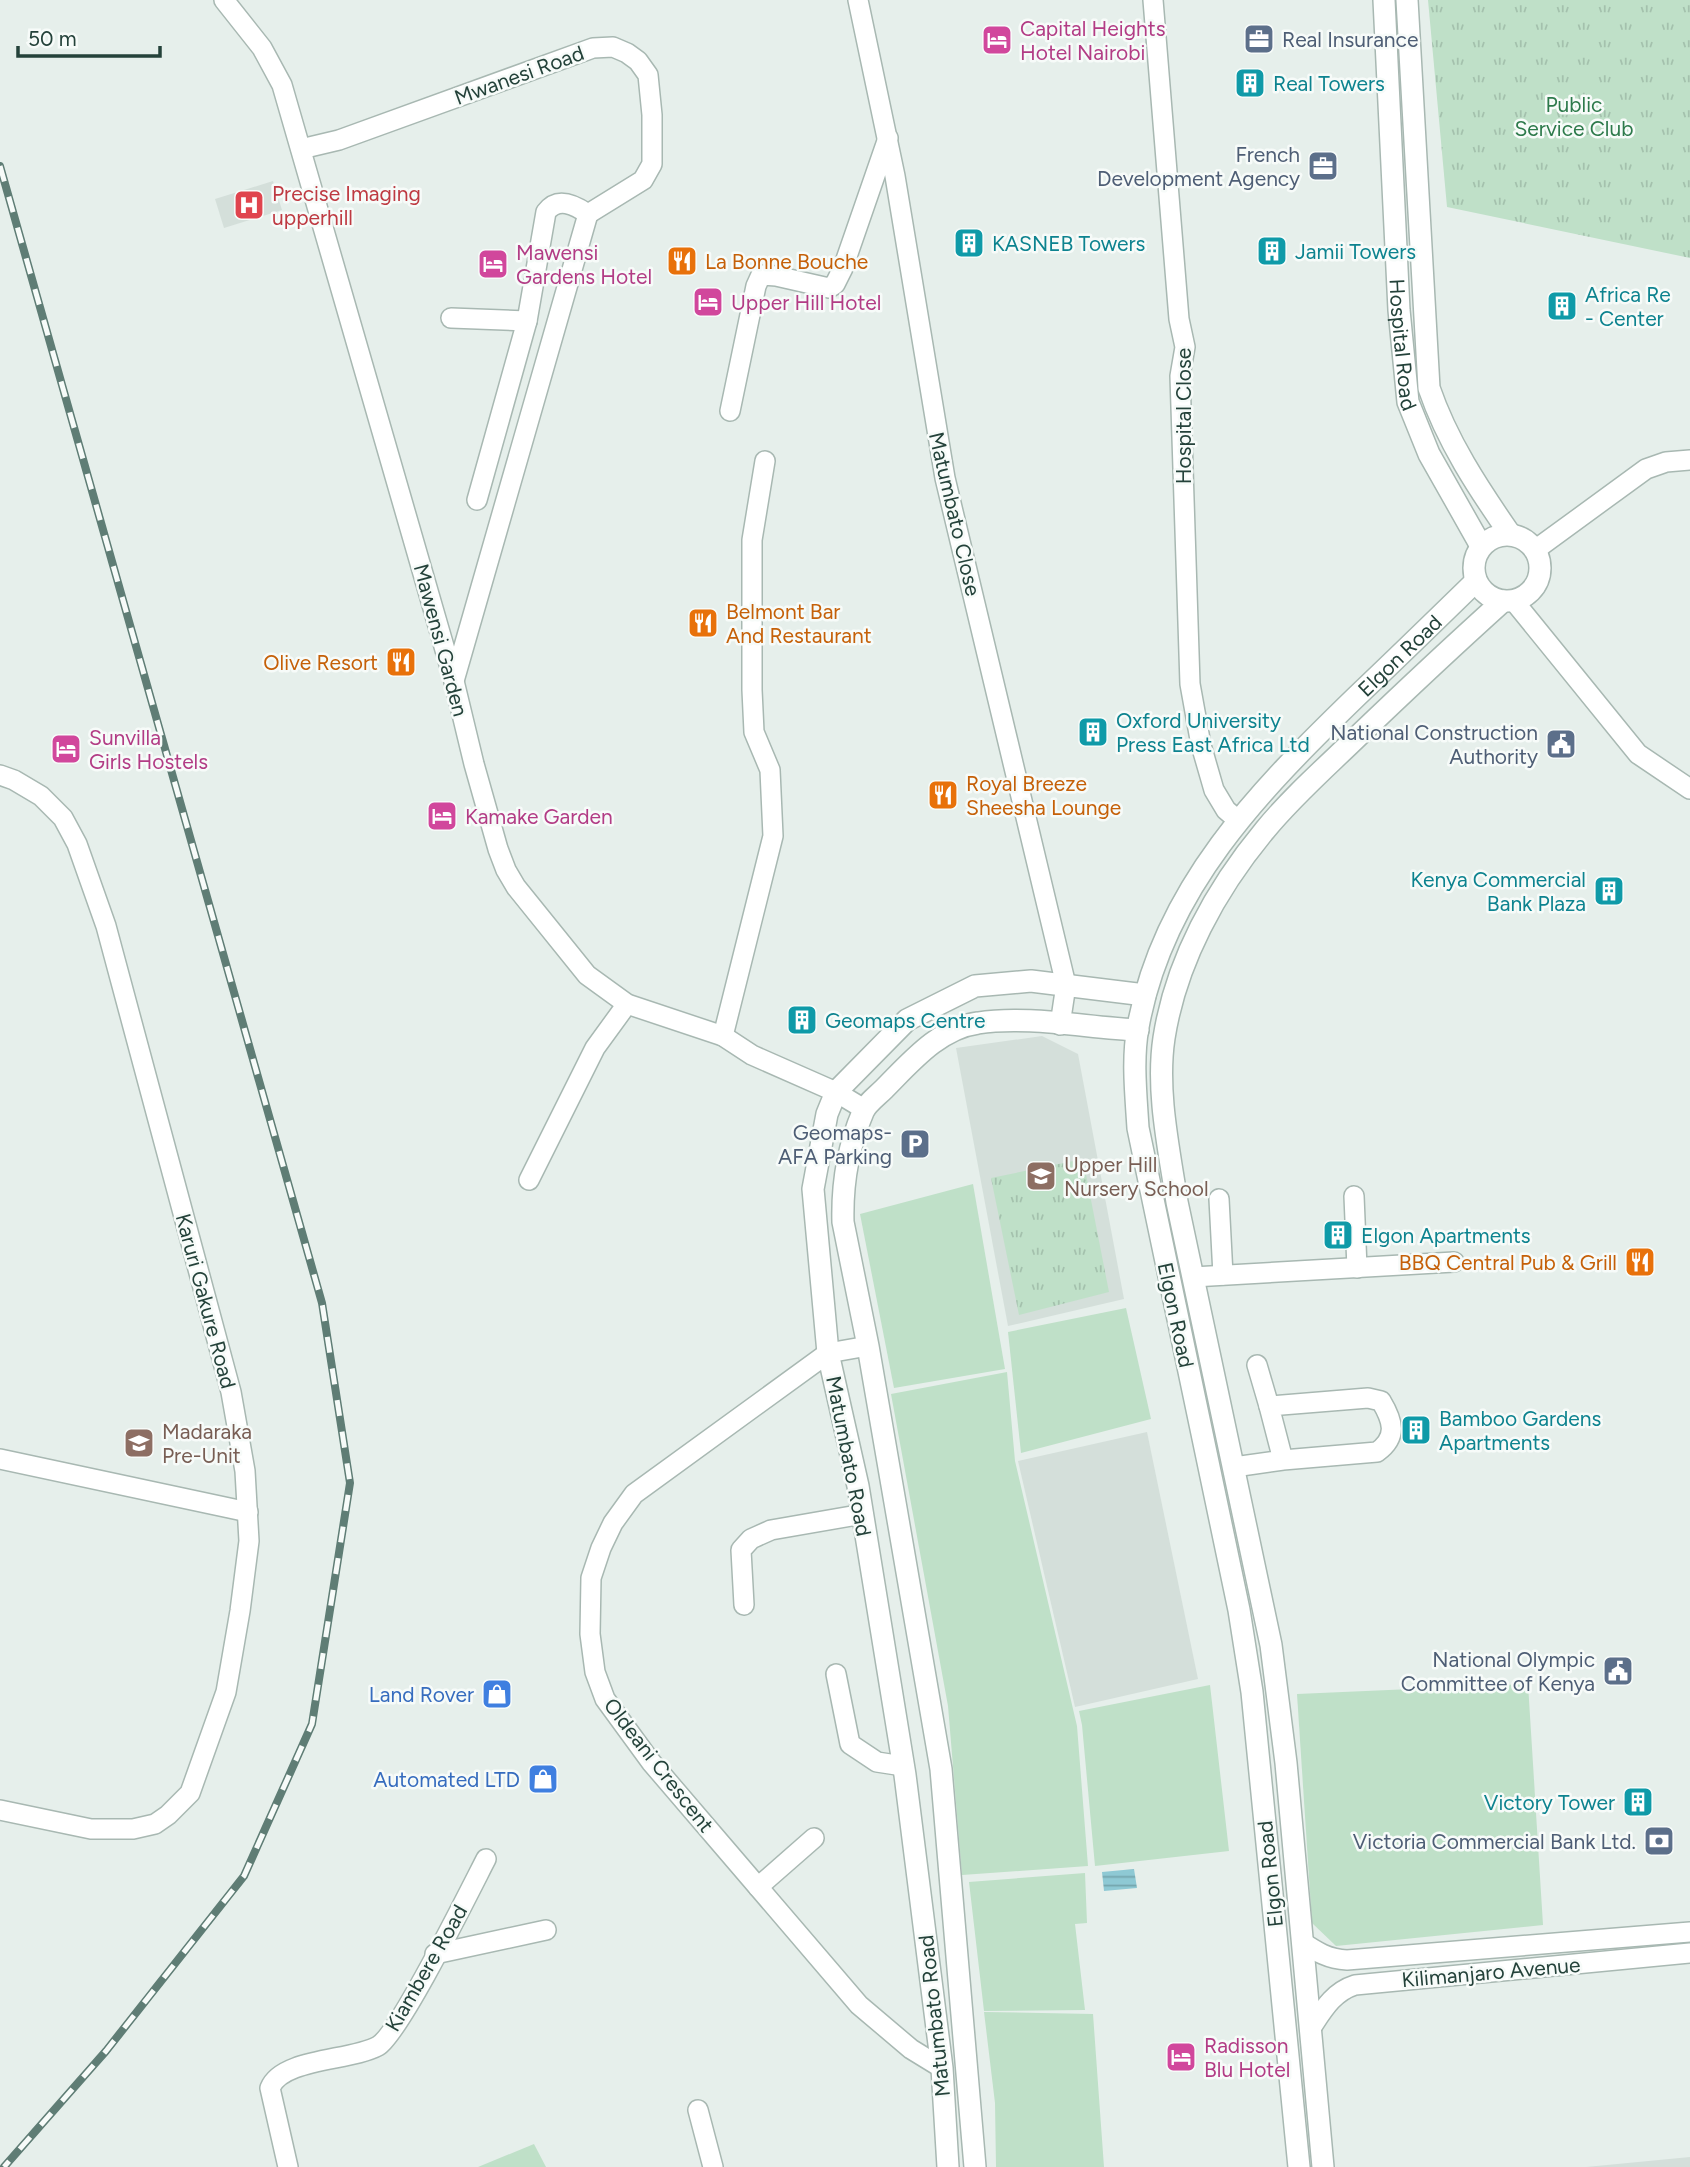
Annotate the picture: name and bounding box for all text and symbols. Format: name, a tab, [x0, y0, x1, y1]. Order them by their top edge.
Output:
scale bar	[18, 14, 159, 58]
place label: Capital Heights Hotel Nairobi	[1020, 16, 1165, 65]
office icon: Real Insurance	[1242, 22, 1276, 56]
hotel icon: Capital Heights Hotel Nairobi	[980, 23, 1014, 57]
text: 50 m	[28, 26, 77, 51]
place label: Real Insurance	[1282, 27, 1418, 52]
street label: Mwanesi Road	[451, 40, 587, 110]
building icon: Real Towers	[1233, 66, 1267, 100]
place label: Real Towers	[1273, 71, 1385, 96]
park label: Public Service Club	[1514, 92, 1634, 141]
place label: French Development Agency	[1097, 142, 1300, 191]
office icon: French Development Agency	[1306, 149, 1340, 183]
place label: Precise Imaging upperhill	[272, 181, 421, 230]
hospital icon: Precise Imaging upperhill	[232, 188, 266, 222]
building icon: KASNEB Towers	[952, 226, 986, 260]
place label: KASNEB Towers	[992, 231, 1145, 256]
building icon: Jamii Towers	[1255, 234, 1289, 268]
place label: Jamii Towers	[1295, 239, 1416, 264]
place label: Mawensi Gardens Hotel	[516, 240, 652, 289]
restaurant icon: La Bonne Bouche	[665, 244, 699, 278]
hotel icon: Mawensi Gardens Hotel	[476, 247, 510, 281]
place label: La Bonne Bouche	[705, 249, 868, 274]
street label: Hospital Road	[1385, 278, 1423, 414]
place label: Africa Re - Center	[1585, 282, 1671, 331]
hotel icon: Upper Hill Hotel	[691, 285, 725, 319]
building icon: Africa Re - Center	[1545, 289, 1579, 323]
place label: Upper Hill Hotel	[731, 290, 881, 315]
street label: Hospital Close	[1171, 348, 1196, 484]
street label: Matumbato Close	[924, 430, 986, 598]
street label: Mawensi Garden	[409, 561, 473, 719]
place label: Belmont Bar And Restaurant	[726, 599, 872, 648]
restaurant icon: Belmont Bar And Restaurant	[686, 606, 720, 640]
street label: Elgon Road	[1352, 609, 1447, 701]
restaurant icon: Olive Resort	[384, 645, 418, 679]
place label: Olive Resort	[263, 650, 378, 675]
place label: Oxford University Press East Africa Ltd	[1116, 708, 1310, 757]
building icon: Oxford University Press East Africa Ltd	[1076, 715, 1110, 749]
place label: National Construction Authority	[1330, 720, 1538, 769]
place label: Sunvilla Girls Hostels	[89, 725, 208, 774]
public building icon: National Construction Authority	[1544, 727, 1578, 761]
hotel icon: Sunvilla Girls Hostels	[49, 732, 83, 766]
place label: Royal Breeze Sheesha Lounge	[966, 771, 1121, 820]
restaurant icon: Royal Breeze Sheesha Lounge	[926, 778, 960, 812]
hotel icon: Kamake Garden	[425, 799, 459, 833]
place label: Kamake Garden	[465, 804, 613, 829]
place label: Kenya Commercial Bank Plaza	[1410, 867, 1586, 916]
building icon: Kenya Commercial Bank Plaza	[1592, 874, 1626, 908]
building icon: Geomaps Centre	[785, 1003, 819, 1037]
place label: Geomaps Centre	[825, 1008, 985, 1033]
place label: Geomaps- AFA Parking	[778, 1120, 892, 1169]
parking icon: Geomaps- AFA Parking	[898, 1127, 932, 1161]
place label: Upper Hill Nursery School	[1064, 1152, 1209, 1201]
school or university icon: Upper Hill Nursery School	[1024, 1159, 1058, 1193]
street label: Karuri Gakure Road	[171, 1211, 241, 1391]
building icon: Elgon Apartments	[1321, 1218, 1355, 1252]
place label: Elgon Apartments	[1361, 1223, 1531, 1248]
restaurant icon: BBQ Central Pub & Grill	[1623, 1245, 1657, 1279]
place label: BBQ Central Pub & Grill	[1399, 1250, 1617, 1275]
street label: Elgon Road	[1153, 1260, 1199, 1370]
street label: Matumbato Road	[821, 1374, 877, 1538]
place label: Bamboo Gardens Apartments	[1439, 1406, 1601, 1455]
building icon: Bamboo Gardens Apartments	[1399, 1413, 1433, 1447]
place label: Madaraka Pre-Unit	[162, 1419, 252, 1468]
school or university icon: Madaraka Pre-Unit	[122, 1426, 156, 1460]
place label: National Olympic Committee of Kenya	[1401, 1647, 1595, 1696]
public building icon: National Olympic Committee of Kenya	[1601, 1654, 1635, 1688]
shop icon: Land Rover	[480, 1677, 514, 1711]
place label: Land Rover	[369, 1682, 474, 1707]
street label: Oldeani Crescent	[599, 1693, 719, 1837]
shop icon: Automated LTD	[526, 1762, 560, 1796]
place label: Automated LTD	[373, 1767, 520, 1792]
building icon: Victory Tower	[1621, 1785, 1655, 1819]
place label: Victory Tower	[1484, 1790, 1615, 1815]
street label: Elgon Road	[1252, 1820, 1288, 1928]
bank icon: Victoria Commercial Bank Ltd.	[1642, 1824, 1676, 1858]
place label: Victoria Commercial Bank Ltd.	[1353, 1829, 1636, 1854]
street label: Kiambere Road	[380, 1900, 472, 2036]
street label: Matumbato Road	[913, 1934, 955, 2098]
street label: Kilimanjaro Avenue	[1401, 1952, 1581, 1992]
place label: Radisson Blu Hotel	[1204, 2033, 1290, 2082]
hotel icon: Radisson Blu Hotel	[1164, 2040, 1198, 2074]

